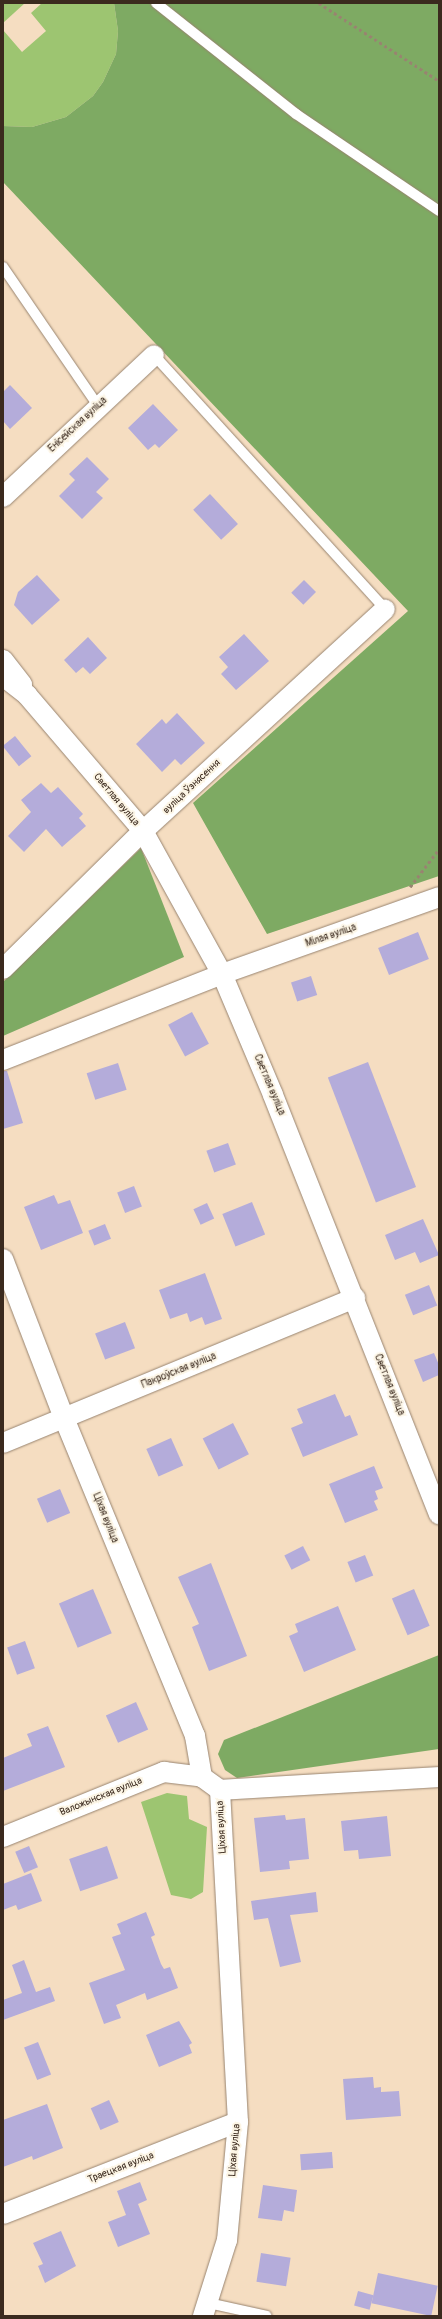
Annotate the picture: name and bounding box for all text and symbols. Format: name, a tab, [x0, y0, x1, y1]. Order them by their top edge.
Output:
street label: Енісейская вуліца	[46, 395, 110, 455]
street label: вуліца Ўзнясення	[161, 757, 223, 817]
street label: Светлая вуліца	[91, 771, 141, 829]
street label: Мілая вуліца	[304, 922, 358, 950]
street label: Светлая вуліца	[251, 1053, 287, 1117]
street label: Пакроўская вуліца	[140, 1351, 218, 1391]
street label: Светлая вуліца	[371, 1353, 407, 1417]
street label: Ціхая вуліца	[90, 1491, 120, 1545]
street label: Валожынская вуліца	[58, 1775, 144, 1819]
street label: Ціхая вуліца	[215, 1800, 229, 1854]
street label: Ціхая вуліца	[227, 2123, 243, 2177]
street label: Траецкая вуліца	[86, 2150, 156, 2186]

